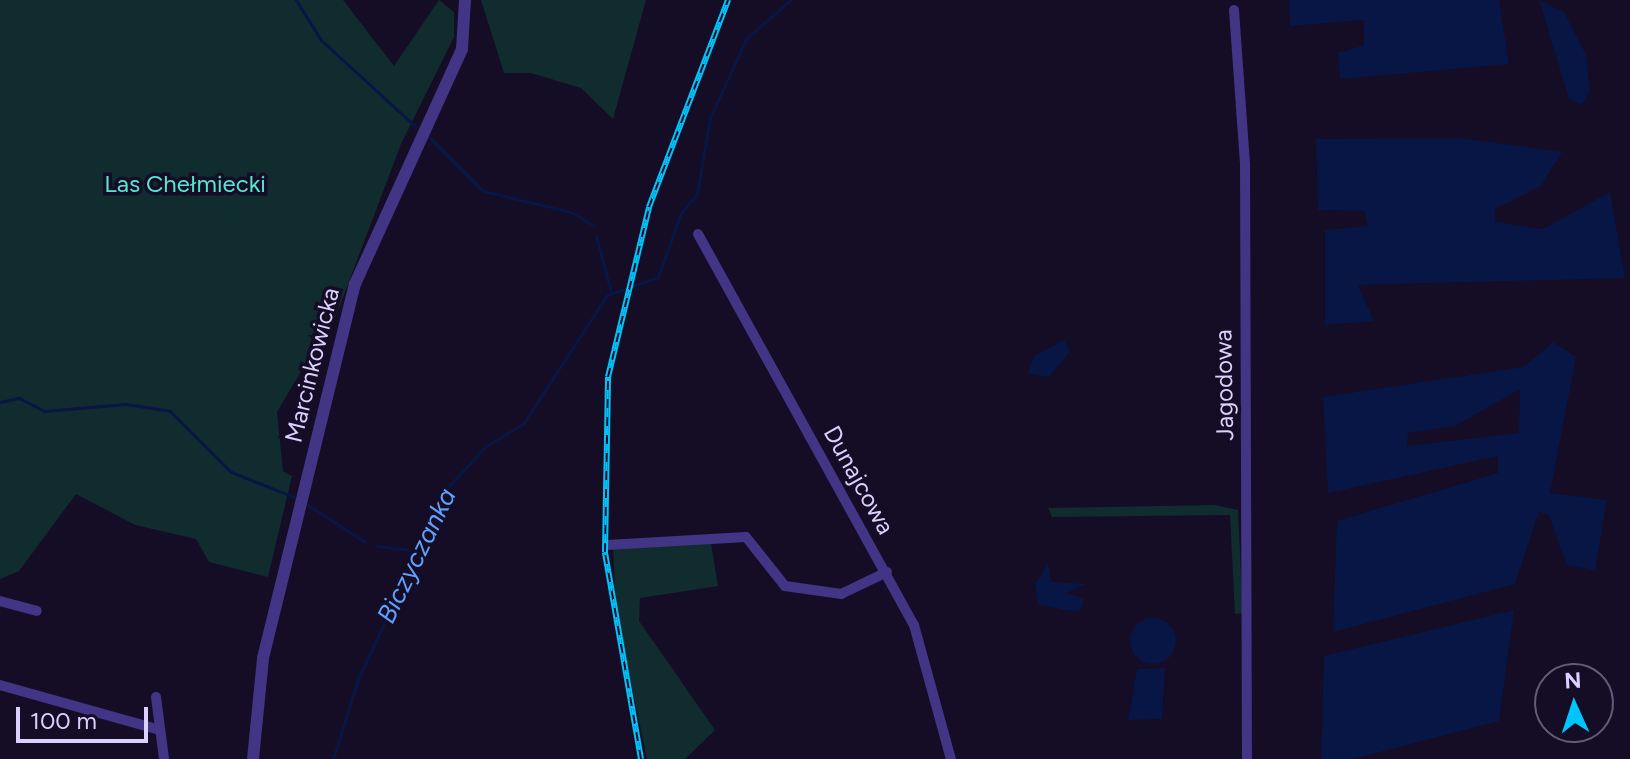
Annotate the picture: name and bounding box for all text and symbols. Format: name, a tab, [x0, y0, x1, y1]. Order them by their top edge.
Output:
park label: Las Chełmiecki	[104, 170, 266, 198]
street label: Marcinkowicka	[279, 285, 345, 445]
street label: Jagodowa	[1209, 329, 1239, 441]
street label: Dunajcowa	[817, 421, 901, 539]
water label: Biczyczanka	[371, 483, 463, 629]
north arrow	[1534, 663, 1614, 743]
text: N	[1564, 667, 1582, 694]
scale bar	[20, 691, 152, 741]
text: 100 m	[30, 706, 97, 735]

